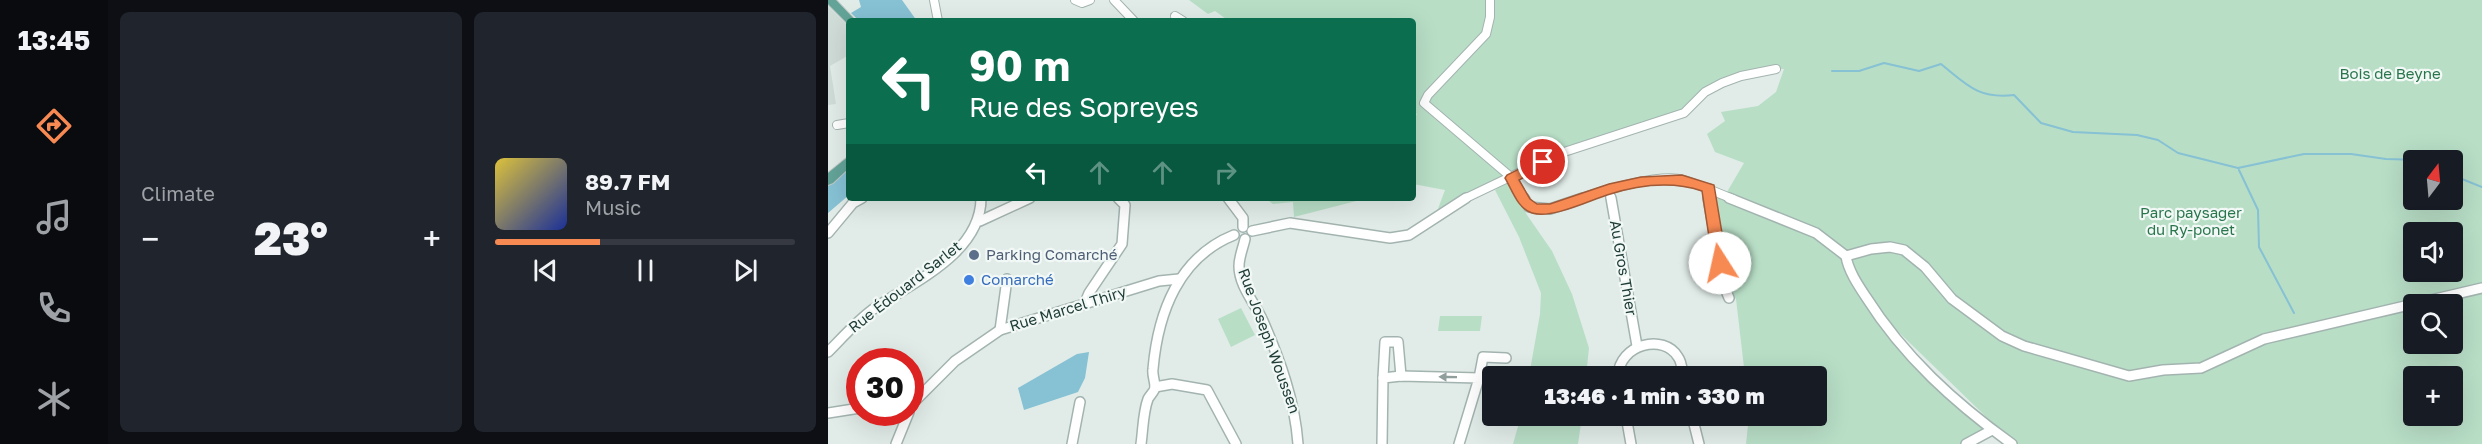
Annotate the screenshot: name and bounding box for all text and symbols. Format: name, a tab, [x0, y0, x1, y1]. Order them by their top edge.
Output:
text: 13:45	[18, 24, 90, 56]
text: 90 m	[969, 40, 1070, 90]
icon: left	[870, 42, 948, 120]
park label: Bois de Beyne	[2339, 64, 2441, 82]
text: Rue des Sopreyes	[969, 91, 1199, 123]
icon: directions	[33, 105, 75, 147]
pin	[1517, 136, 1568, 187]
icon: arrive	[1526, 145, 1559, 178]
north arrow	[2403, 150, 2463, 210]
map controls	[2403, 150, 2463, 426]
icon: left	[1020, 156, 1053, 189]
icon: ahead	[1083, 156, 1116, 189]
icon: ahead	[1146, 156, 1179, 189]
icon: right	[1209, 156, 1242, 189]
text: 89.7 FM	[585, 168, 670, 195]
text: Climate	[141, 181, 215, 205]
text: Music	[585, 195, 641, 219]
icon: music	[33, 196, 75, 238]
park label: Parc paysager du Ry-ponet	[2140, 203, 2242, 238]
text: 23°	[254, 211, 328, 265]
text: −	[141, 219, 159, 258]
text: +	[423, 219, 441, 258]
street label: Au Gros Thier	[1607, 219, 1641, 317]
button: sound	[2403, 222, 2463, 282]
position arrow	[1688, 231, 1752, 295]
street label: Rue Édouard Sarlet	[844, 237, 964, 336]
place label: Parking Comarché	[986, 245, 1118, 263]
marker: Parking Comarché	[967, 248, 981, 262]
icon: previous	[529, 254, 562, 287]
icon: pause	[629, 254, 662, 287]
icon: next	[729, 254, 762, 287]
street label: Rue Joseph Woussen	[1235, 266, 1305, 416]
place label: Comarché	[981, 270, 1054, 288]
marker: Comarché	[962, 273, 976, 287]
street label: Rue Marcel Thiry	[1007, 282, 1129, 334]
icon: phone	[33, 287, 75, 329]
button: search	[2403, 294, 2463, 354]
speed limit sign: 30	[846, 348, 924, 426]
button: +	[2403, 366, 2463, 426]
one-way arrow	[1439, 372, 1458, 382]
icon: climate	[33, 378, 75, 420]
text: 13:46 · 1 min · 330 m	[1544, 382, 1765, 409]

